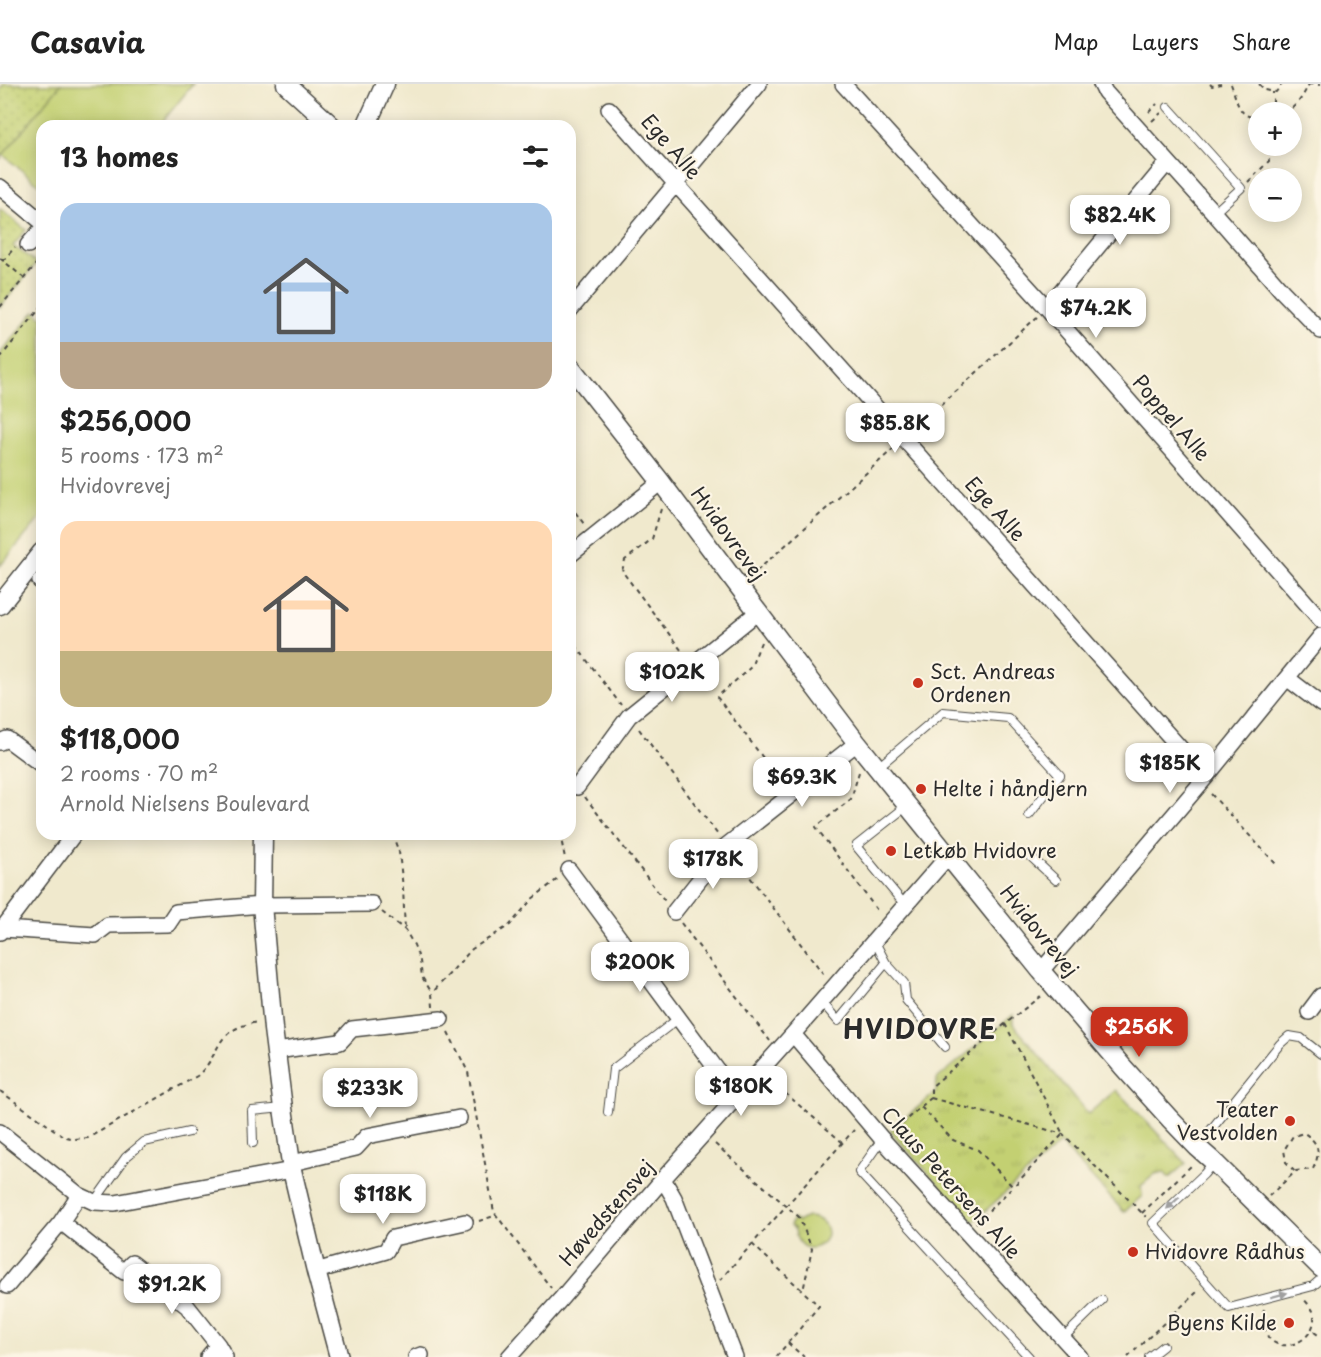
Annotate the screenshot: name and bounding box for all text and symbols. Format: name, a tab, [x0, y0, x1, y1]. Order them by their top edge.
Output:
text: Casavia	[30, 20, 145, 63]
text: Map	[1054, 25, 1098, 57]
text: Layers	[1131, 25, 1199, 57]
text: Share	[1232, 25, 1291, 57]
map controls	[1248, 102, 1302, 222]
button: +	[1248, 102, 1302, 156]
street label: Ege Alle	[635, 107, 709, 186]
text: 13 homes	[60, 137, 178, 176]
icon: filters	[519, 140, 552, 173]
button: −	[1248, 168, 1302, 222]
pin: $82.4K	[1071, 195, 1169, 246]
text: $82.4K	[1084, 199, 1156, 229]
icon: home	[252, 242, 360, 350]
pin: $74.2K	[1047, 288, 1145, 339]
text: $74.2K	[1060, 292, 1132, 322]
street label: Poppel Alle	[1126, 368, 1218, 467]
text: $256,000	[60, 401, 191, 440]
pin: $85.8K	[846, 403, 944, 454]
text: $85.8K	[860, 407, 930, 437]
text: 5 rooms · 173 m²	[60, 440, 224, 470]
street label: Ege Alle	[958, 469, 1033, 547]
text: Hvidovrevej	[60, 470, 171, 500]
street label: Hvidovrevej	[684, 480, 773, 587]
icon: home	[252, 560, 360, 668]
pin: $102K	[630, 652, 714, 703]
text: $102K	[639, 656, 705, 686]
place label: Sct. Andreas Ordenen	[930, 656, 1055, 709]
marker: Sct. Andreas Ordenen	[911, 676, 925, 690]
text: $118,000	[60, 719, 180, 758]
pin: $185K	[1128, 743, 1212, 794]
text: $185K	[1139, 747, 1201, 777]
pin: $69.3K	[753, 757, 851, 808]
text: 2 rooms · 70 m²	[60, 758, 218, 788]
text: $69.3K	[767, 761, 837, 791]
place label: Helte i håndjern	[933, 773, 1088, 803]
marker: Helte i håndjern	[914, 782, 928, 796]
text: Arnold Nielsens Boulevard	[60, 788, 310, 818]
place label: Letkøb Hvidovre	[903, 835, 1057, 865]
pin: $178K	[671, 839, 755, 890]
text: $178K	[683, 843, 743, 873]
marker: Letkøb Hvidovre	[884, 844, 898, 858]
street label: Hvidovrevej	[993, 878, 1086, 983]
pin: $200K	[598, 942, 682, 993]
text: $200K	[605, 946, 675, 976]
pin: $256K	[1097, 1007, 1181, 1058]
district label: HVIDOVRE	[843, 1009, 997, 1048]
text: $256K	[1105, 1011, 1173, 1041]
pin: $180K	[699, 1066, 783, 1117]
pin: $233K	[328, 1068, 412, 1119]
text: $180K	[709, 1070, 773, 1100]
text: $233K	[337, 1072, 403, 1102]
place label: Teater Vestvolden	[1177, 1094, 1279, 1147]
street label: Claus Petersens Alle	[875, 1100, 1028, 1265]
marker: Teater Vestvolden	[1283, 1114, 1297, 1128]
street label: Høvedstensvej	[552, 1153, 661, 1272]
pin: $118K	[341, 1174, 425, 1225]
text: $118K	[354, 1178, 412, 1208]
one-way arrow	[1167, 1196, 1181, 1210]
place label: Hvidovre Rådhus	[1145, 1236, 1305, 1266]
marker: Hvidovre Rådhus	[1126, 1245, 1140, 1259]
pin: $91.2K	[123, 1264, 221, 1315]
text: $91.2K	[138, 1268, 206, 1298]
one-way arrow	[1270, 1289, 1288, 1299]
place label: Byens Kilde	[1167, 1307, 1277, 1337]
marker: Byens Kilde	[1282, 1316, 1296, 1330]

